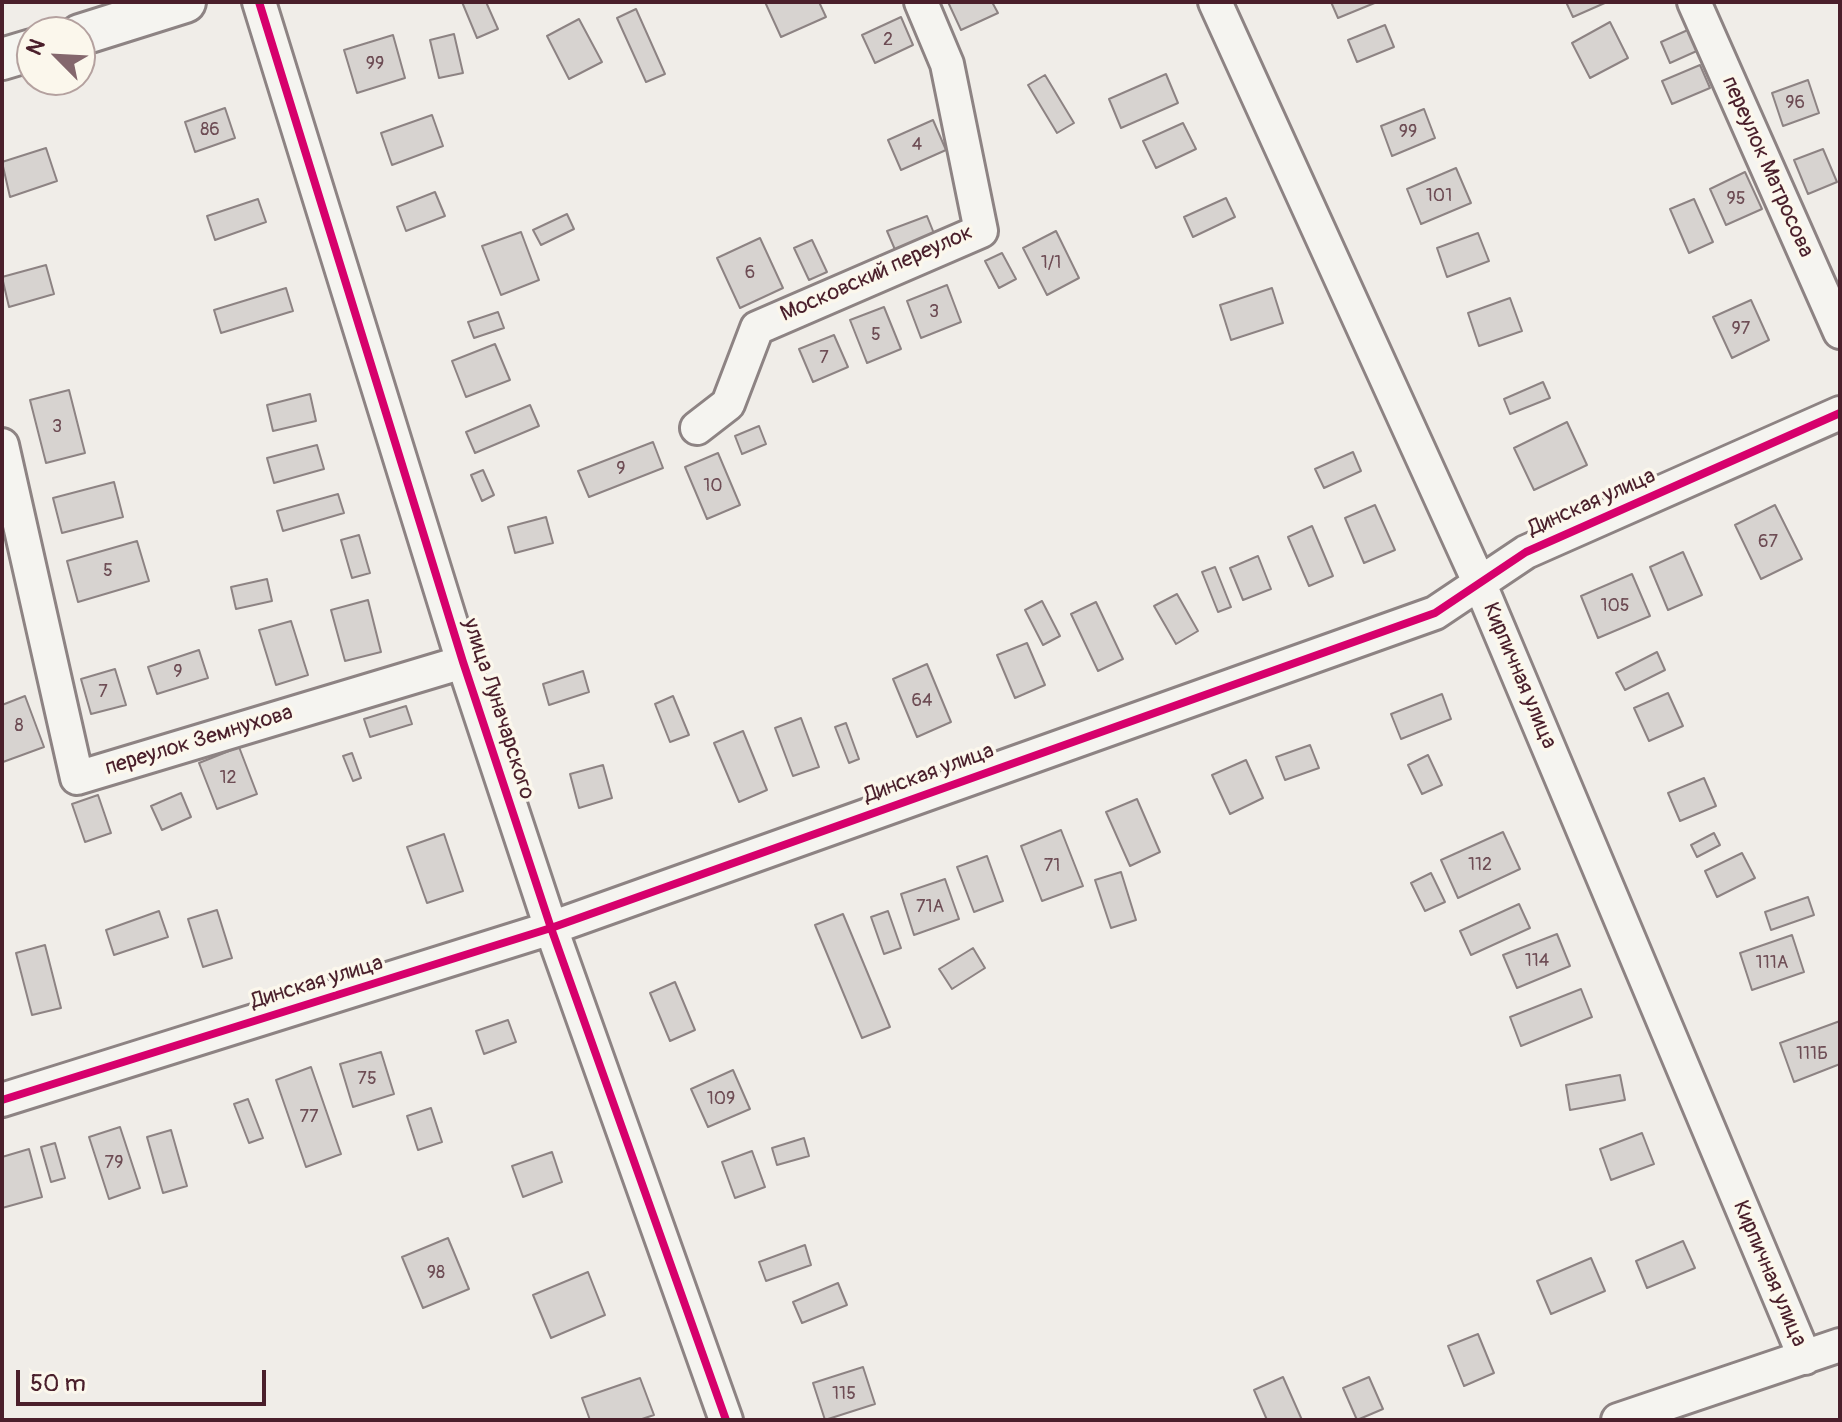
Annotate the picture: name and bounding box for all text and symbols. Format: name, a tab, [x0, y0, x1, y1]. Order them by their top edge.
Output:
north arrow	[16, 16, 96, 96]
house number: 2	[883, 29, 893, 51]
text: N	[20, 35, 52, 60]
house number: 99	[366, 53, 384, 75]
street label: переулок Матросова	[1715, 72, 1819, 262]
house number: 96	[1785, 92, 1805, 114]
house number: 86	[200, 119, 220, 141]
house number: 99	[1399, 121, 1417, 143]
house number: 4	[912, 134, 922, 156]
house number: 101	[1426, 185, 1452, 207]
house number: 95	[1726, 188, 1746, 210]
street label: Московский переулок	[777, 220, 977, 328]
house number: 1/1	[1041, 252, 1061, 274]
house number: 6	[745, 262, 755, 284]
house number: 3	[929, 301, 939, 323]
house number: 97	[1732, 318, 1750, 340]
house number: 5	[871, 324, 881, 346]
house number: 7	[819, 347, 829, 369]
house number: 3	[52, 416, 62, 438]
house number: 9	[616, 458, 626, 480]
street label: Динская улица	[1524, 463, 1660, 543]
house number: 10	[703, 475, 723, 497]
house number: 67	[1758, 531, 1778, 553]
house number: 5	[103, 560, 113, 582]
house number: 105	[1600, 595, 1630, 617]
street label: Кирпичная улица	[1476, 599, 1562, 753]
street label: улица Луначарского	[456, 615, 540, 803]
house number: 9	[173, 661, 183, 683]
house number: 7	[98, 681, 108, 703]
house number: 64	[912, 690, 932, 712]
street label: переулок Земнухова	[102, 700, 296, 782]
house number: 8	[14, 715, 24, 737]
street label: Динская улица	[860, 738, 998, 810]
house number: 12	[219, 767, 237, 789]
house number: 112	[1468, 854, 1492, 876]
house number: 71	[1044, 855, 1060, 877]
house number: 71А	[916, 896, 944, 918]
street label: Динская улица	[248, 950, 386, 1016]
house number: 114	[1525, 950, 1549, 972]
house number: 111А	[1756, 952, 1788, 974]
house number: 111Б	[1796, 1043, 1828, 1065]
house number: 75	[357, 1068, 377, 1090]
house number: 109	[707, 1088, 735, 1110]
house number: 77	[299, 1106, 319, 1128]
house number: 79	[105, 1152, 123, 1174]
street label: Кирпичная улица	[1726, 1197, 1812, 1351]
house number: 98	[427, 1262, 445, 1284]
scale bar	[20, 1354, 270, 1404]
text: 50 m	[30, 1369, 86, 1398]
house number: 115	[832, 1383, 856, 1405]

